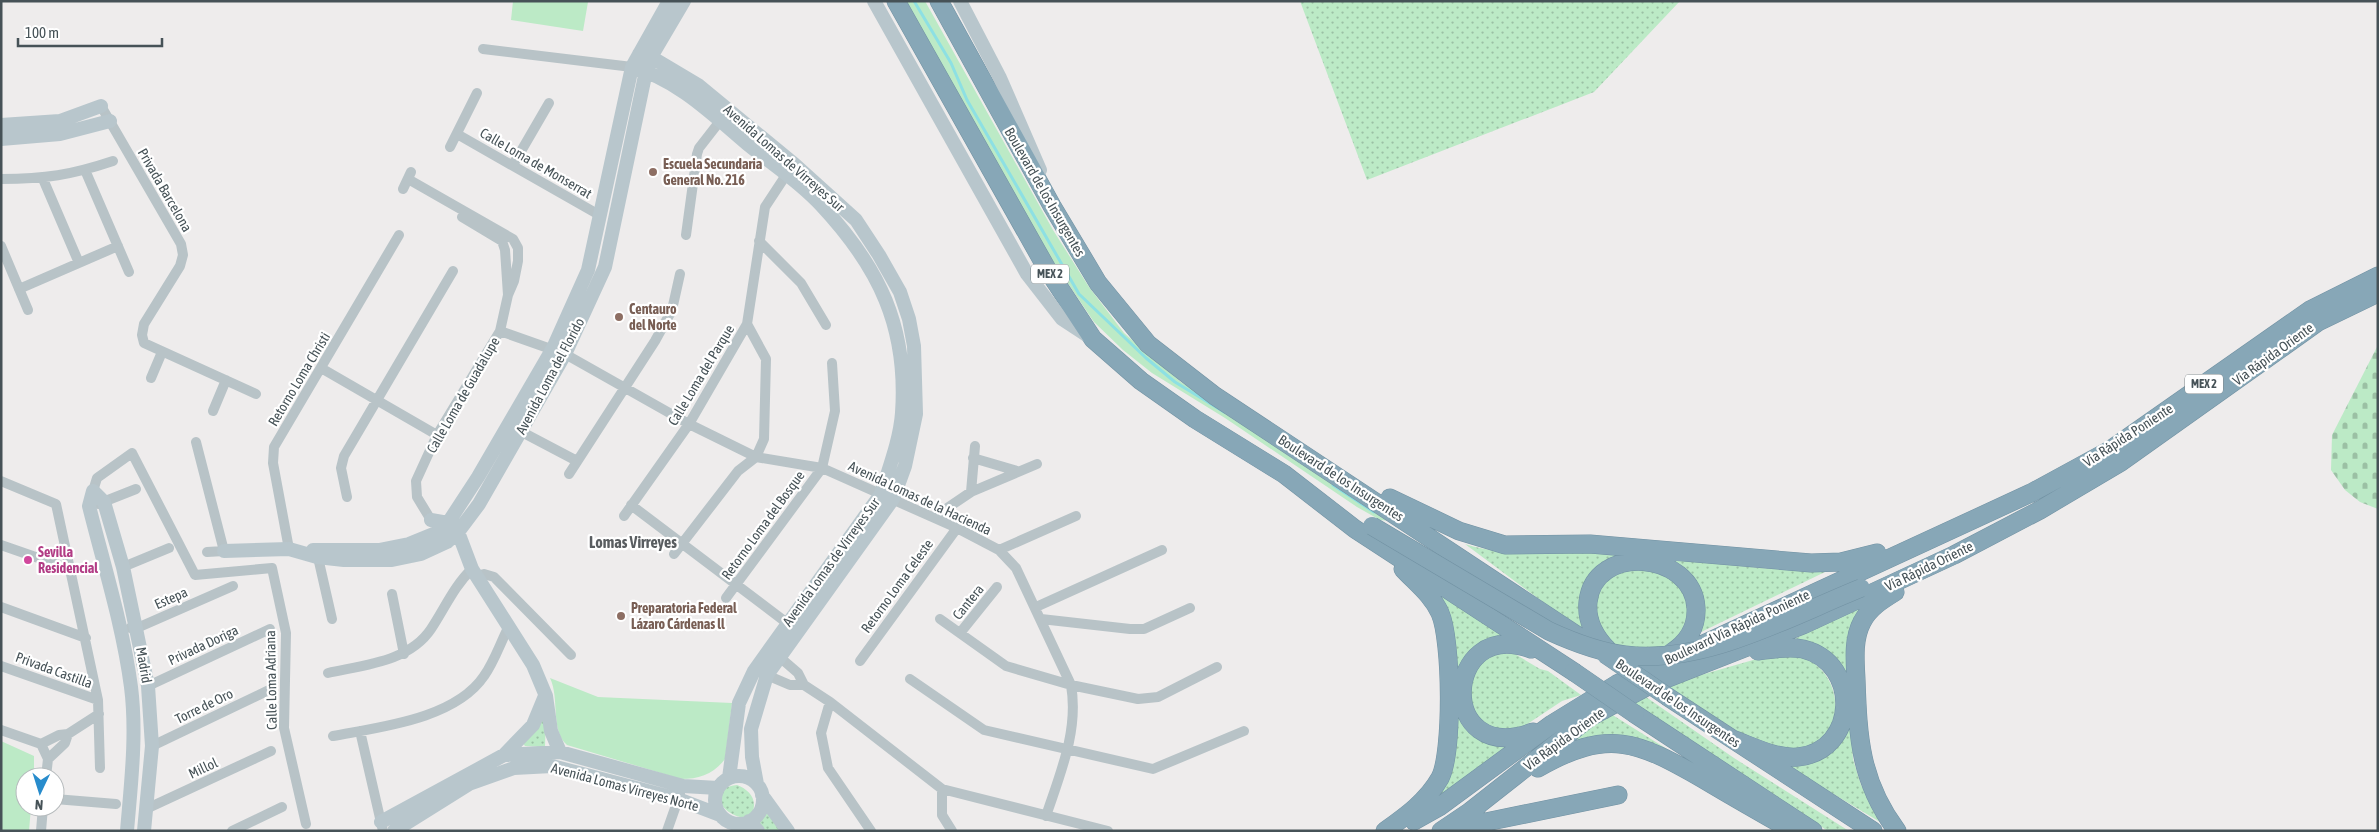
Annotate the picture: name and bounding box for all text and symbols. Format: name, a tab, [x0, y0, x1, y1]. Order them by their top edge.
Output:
scale bar	[18, 15, 161, 47]
text: 100 m	[25, 24, 59, 41]
street label: Avenida Lomas de Virreyes Sur	[720, 101, 848, 215]
street label: Calle Loma de Monserrat	[477, 124, 595, 202]
street label: Boulevard de los Insurgentes	[1001, 125, 1089, 259]
street label: Privada Barcelona	[135, 145, 195, 235]
place label: Escuela Secundaria General No. 216	[663, 156, 763, 188]
marker: Escuela Secundaria General No. 216	[647, 166, 659, 178]
road number: MEX 2	[1031, 264, 1069, 284]
place label: Centauro del Norte	[629, 301, 677, 333]
marker: Centauro del Norte	[613, 311, 625, 323]
street label: Avenida Loma del Florido	[513, 315, 587, 437]
street label: Vía Rápida Oriente	[2230, 319, 2316, 389]
street label: Calle Loma del Parque	[665, 322, 737, 428]
street label: Retorno Loma Christi	[265, 329, 333, 429]
street label: Calle Loma de Guadalupe	[423, 334, 503, 456]
road number: MEX 2	[2185, 374, 2223, 394]
street label: Vía Rápida Poniente	[2080, 400, 2176, 470]
street label: Boulevard de los Insurgentes	[1275, 431, 1407, 525]
street label: Avenida Lomas de la Hacienda	[846, 458, 994, 538]
street label: Retorno Loma del Bosque	[718, 468, 808, 582]
street label: Avenida Lomas de Virreyes Sur	[779, 494, 883, 629]
district label: Lomas Virreyes	[589, 533, 677, 551]
street label: Retorno Loma Celeste	[858, 536, 936, 636]
street label: Vía Rápida Oriente	[1882, 538, 1976, 594]
place label: Sevilla Residencial	[38, 544, 98, 576]
marker: Sevilla Residencial	[22, 554, 34, 566]
street label: Cantera	[949, 581, 987, 623]
street label: Estepa	[152, 584, 190, 612]
street label: Boulevard Vía Rápida Poniente	[1662, 586, 1812, 668]
place label: Preparatoria Federal Lázaro Cárdenas ll	[631, 600, 737, 632]
marker: Preparatoria Federal Lázaro Cárdenas ll	[615, 610, 627, 622]
street label: Privada Doriga	[165, 622, 241, 668]
street label: Calle Loma Adriana	[262, 630, 280, 730]
street label: Madrid	[133, 646, 155, 684]
street label: Privada Castilla	[14, 649, 94, 691]
street label: Boulevard de los Insurgentes	[1613, 655, 1743, 751]
street label: Torre de Oro	[173, 685, 235, 727]
street label: Vía Rápida Oriente	[1521, 704, 1607, 774]
street label: Millol	[186, 754, 220, 782]
street label: Avenida Lomas Virreyes Norte	[550, 760, 700, 814]
north arrow	[15, 767, 65, 817]
text: N	[34, 797, 44, 813]

